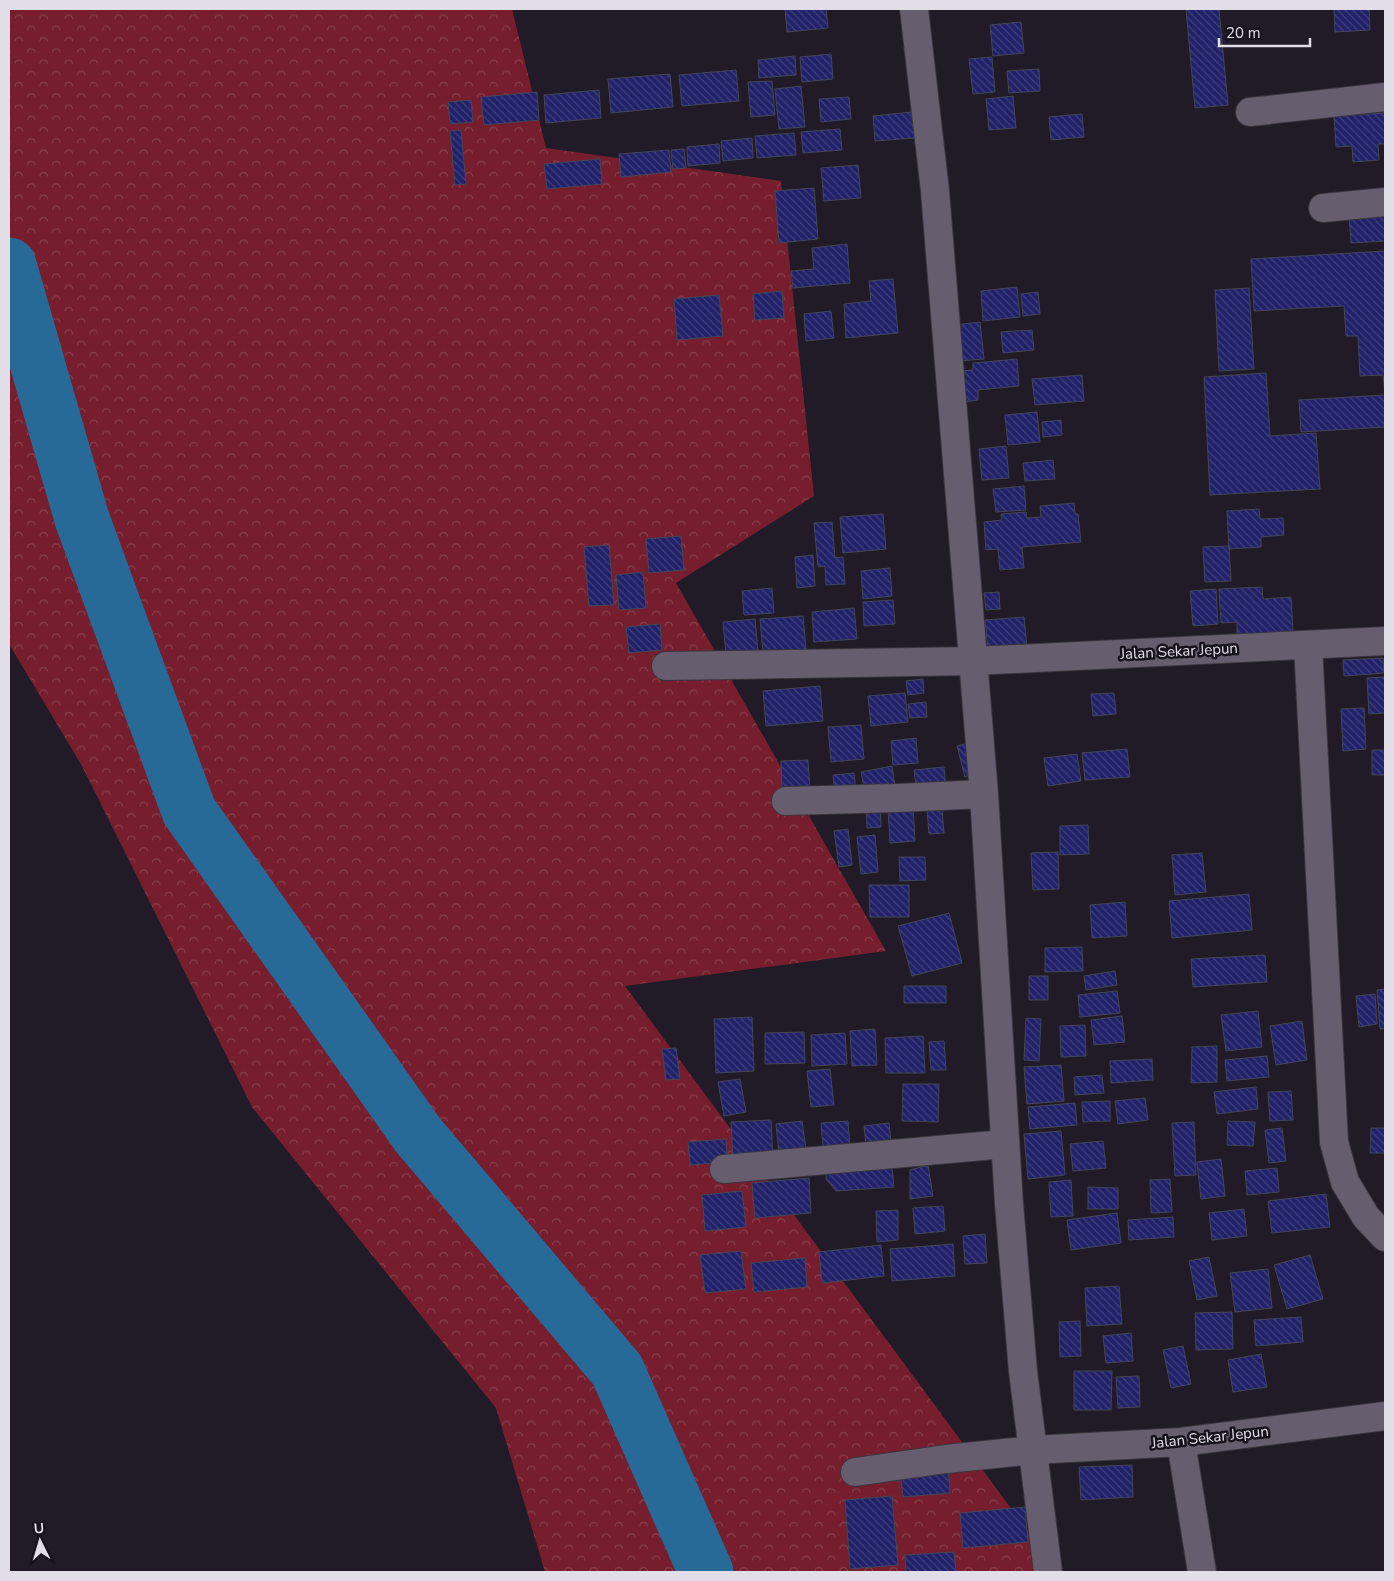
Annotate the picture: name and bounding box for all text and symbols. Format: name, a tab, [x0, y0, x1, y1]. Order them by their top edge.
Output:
scale bar	[1219, 15, 1310, 47]
text: 20 m	[1226, 23, 1261, 43]
street label: Jalan Sekar Jepun	[1119, 638, 1238, 664]
street label: Jalan Sekar Jepun	[1149, 1421, 1270, 1453]
north arrow	[15, 1516, 65, 1566]
text: U	[33, 1519, 45, 1538]

